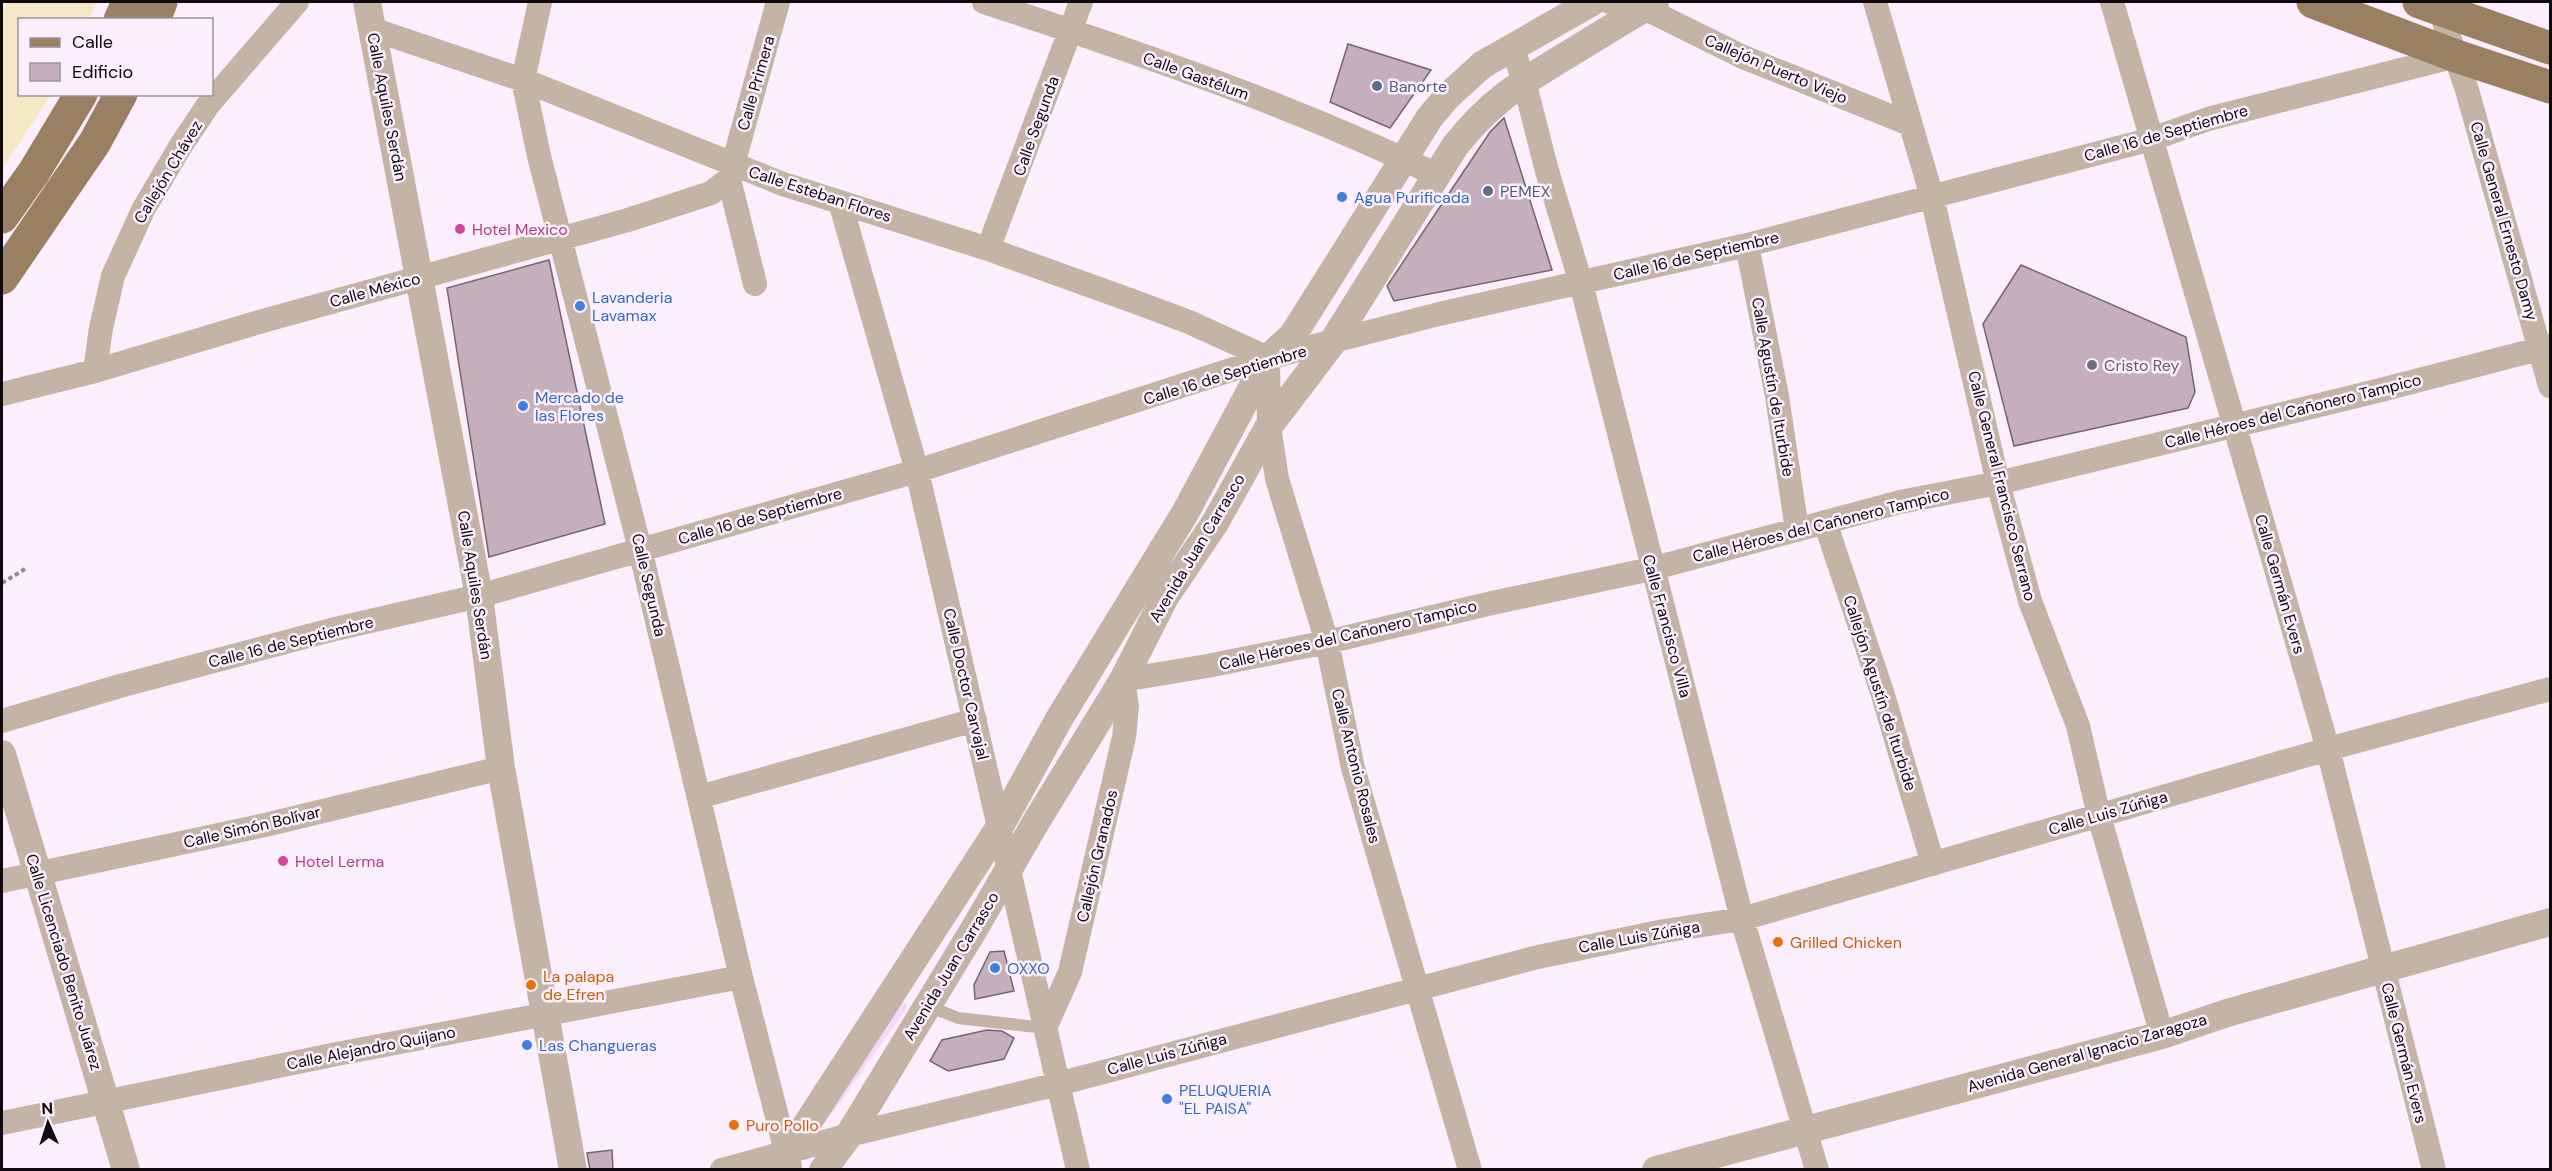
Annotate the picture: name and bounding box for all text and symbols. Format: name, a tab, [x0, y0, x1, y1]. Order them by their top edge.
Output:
legend	[18, 18, 213, 96]
street label: Callejón Puerto Viejo	[1701, 29, 1851, 109]
text: Calle	[72, 30, 113, 54]
street label: Calle Aquiles Serdán	[362, 31, 412, 183]
street label: Calle Primera	[732, 33, 780, 133]
street label: Calle Gastélum	[1140, 47, 1252, 105]
text: Edificio	[72, 60, 133, 84]
street label: Calle Segunda	[1008, 73, 1064, 179]
place label: Banorte	[1389, 76, 1447, 97]
marker: Banorte	[1370, 79, 1384, 93]
street label: Calle 16 de Septiembre	[2082, 100, 2250, 166]
street label: Callejón Chávez	[129, 117, 207, 227]
street label: Calle General Ernesto Damy	[2466, 119, 2543, 323]
street label: Calle Esteban Flores	[746, 161, 894, 227]
place label: PEMEX	[1500, 181, 1551, 202]
marker: PEMEX	[1481, 184, 1495, 198]
place label: Agua Purificada	[1354, 187, 1470, 208]
marker: Agua Purificada	[1335, 190, 1349, 204]
place label: Hotel Mexico	[472, 219, 568, 240]
marker: Hotel Mexico	[453, 222, 467, 236]
street label: Calle 16 de Septiembre	[1611, 227, 1781, 285]
street label: Calle México	[327, 268, 423, 312]
place label: Lavanderia Lavamax	[592, 287, 672, 326]
street label: Calle Agustín de Iturbide	[1747, 296, 1799, 478]
marker: Lavanderia Lavamax	[573, 299, 587, 313]
street label: Calle 16 de Septiembre	[1141, 340, 1309, 410]
place label: Cristo Rey	[2104, 355, 2179, 376]
marker: Cristo Rey	[2085, 358, 2099, 372]
street label: Calle General Francisco Serrano	[1963, 369, 2041, 603]
street label: Calle Héroes del Cañonero Tampico	[2162, 369, 2424, 453]
place label: Mercado de las Flores	[535, 387, 624, 426]
marker: Mercado de las Flores	[516, 399, 530, 413]
street label: Avenida Juan Carrasco	[1144, 470, 1250, 626]
street label: Calle 16 de Septiembre	[676, 483, 844, 549]
street label: Calle Héroes del Cañonero Tampico	[1690, 483, 1952, 567]
street label: Calle Aquiles Serdán	[453, 509, 497, 661]
street label: Calle Germán Evers	[2250, 512, 2310, 656]
street label: Calle Segunda	[627, 531, 671, 639]
street label: Calle Francisco Villa	[1638, 552, 1696, 700]
street label: Callejón Agustín de Iturbide	[1838, 593, 1922, 793]
street label: Calle Héroes del Cañonero Tampico	[1217, 595, 1479, 675]
street label: Calle Doctor Carvajal	[938, 606, 994, 762]
street label: Calle 16 de Septiembre	[206, 611, 376, 673]
street label: Calle Antonio Rosales	[1327, 686, 1385, 846]
street label: Calle Luis Zúñiga	[2046, 786, 2170, 840]
street label: Callejón Granados	[1072, 788, 1122, 924]
street label: Calle Simón Bolívar	[181, 801, 323, 853]
street label: Calle Licenciado Benito Juárez	[21, 851, 107, 1073]
place label: Hotel Lerma	[295, 851, 384, 872]
marker: Hotel Lerma	[276, 854, 290, 868]
street label: Avenida Juan Carrasco	[898, 888, 1004, 1044]
street label: Calle Luis Zúñiga	[1577, 916, 1701, 958]
place label: Grilled Chicken	[1790, 932, 1902, 953]
marker: Grilled Chicken	[1771, 935, 1785, 949]
place label: OXXO	[1007, 958, 1050, 979]
marker: OXXO	[988, 961, 1002, 975]
place label: La palapa de Efren	[543, 966, 614, 1005]
marker: La palapa de Efren	[524, 978, 538, 992]
street label: Calle Germán Evers	[2376, 980, 2432, 1126]
street label: Avenida General Ignacio Zaragoza	[1965, 1009, 2209, 1097]
street label: Calle Alejandro Quijano	[285, 1021, 457, 1075]
street label: Calle Luis Zúñiga	[1105, 1028, 1229, 1080]
place label: Las Changueras	[539, 1035, 657, 1056]
marker: Las Changueras	[520, 1038, 534, 1052]
place label: PELUQUERIA "EL PAISA"	[1179, 1080, 1272, 1119]
marker: PELUQUERIA "EL PAISA"	[1160, 1092, 1174, 1106]
north arrow	[18, 1093, 78, 1153]
text: N	[41, 1098, 54, 1119]
place label: Puro Pollo	[746, 1115, 819, 1136]
marker: Puro Pollo	[727, 1118, 741, 1132]

